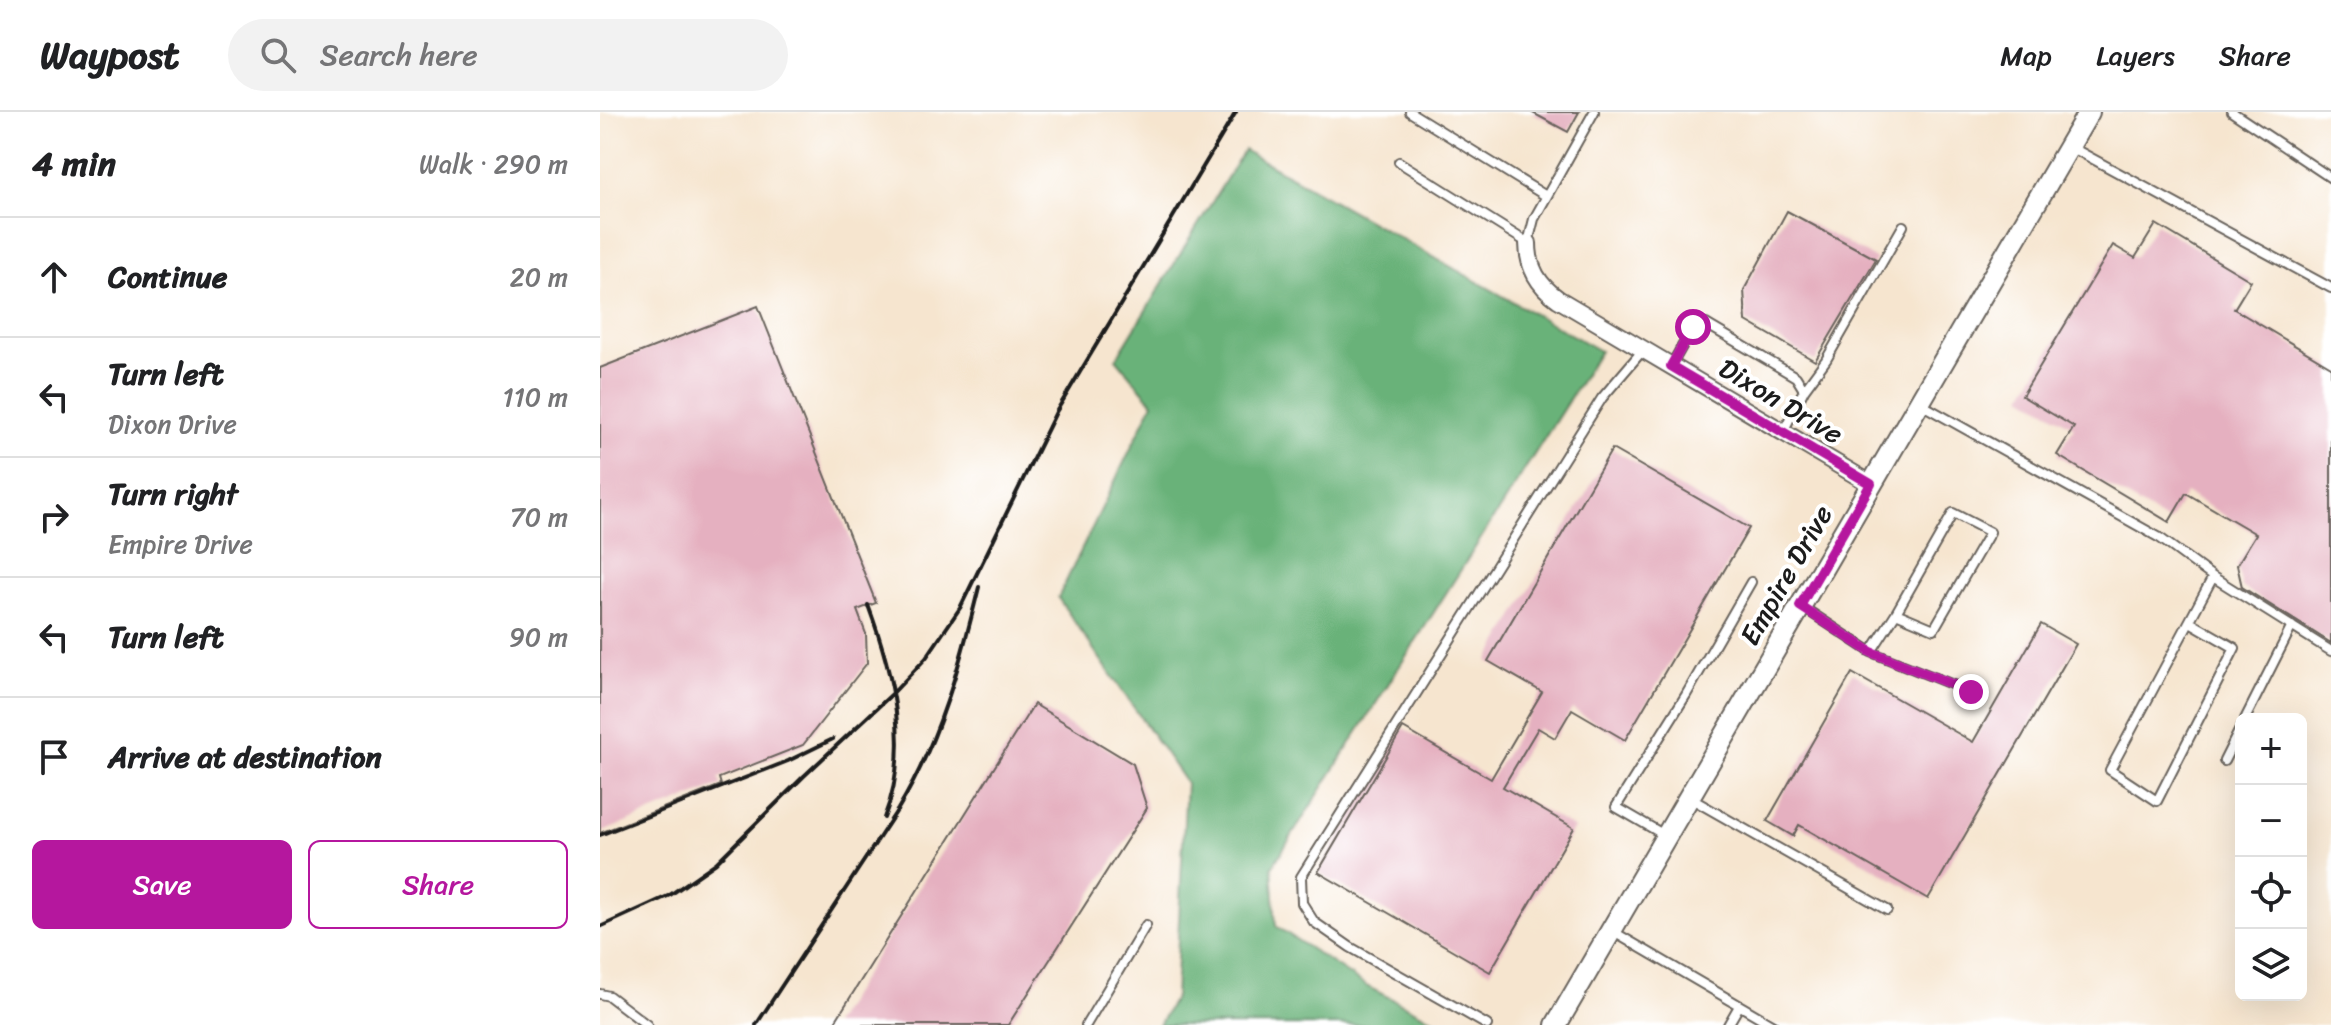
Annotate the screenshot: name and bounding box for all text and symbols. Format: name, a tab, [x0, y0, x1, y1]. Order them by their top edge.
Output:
search box	[228, 19, 788, 91]
text: Waypost	[40, 22, 180, 89]
text: Search here	[320, 28, 478, 82]
text: Map	[2000, 31, 2052, 80]
text: Layers	[2096, 31, 2175, 80]
text: Share	[2219, 31, 2291, 80]
icon: search	[256, 33, 300, 77]
text: 4 min	[32, 134, 116, 194]
text: Walk · 290 m	[419, 141, 568, 187]
text: Continue	[108, 250, 227, 304]
text: 20 m	[510, 254, 568, 300]
icon: ahead	[32, 255, 76, 299]
route start	[1675, 309, 1711, 345]
street label: Dixon Drive	[1709, 344, 1853, 458]
text: Turn left	[108, 347, 224, 401]
text: 110 m	[503, 374, 568, 420]
icon: left	[32, 375, 76, 419]
text: Dixon Drive	[108, 401, 237, 447]
text: Turn right	[108, 467, 238, 521]
text: 70 m	[510, 494, 568, 540]
icon: right	[32, 495, 76, 539]
street label: Empire Drive	[1726, 495, 1846, 655]
text: Empire Drive	[108, 521, 253, 567]
text: Turn left	[108, 610, 224, 664]
text: 90 m	[509, 614, 568, 660]
icon: left	[32, 615, 76, 659]
route end	[1953, 674, 1989, 710]
map controls	[2235, 713, 2307, 1001]
button: +	[2235, 713, 2307, 785]
text: Arrive at destination	[108, 730, 382, 784]
icon: arrive	[32, 735, 76, 779]
button: −	[2235, 785, 2307, 857]
button: Save	[32, 840, 292, 929]
button: Share	[308, 840, 568, 929]
button: locate	[2235, 857, 2307, 929]
button: layers	[2235, 929, 2307, 1001]

